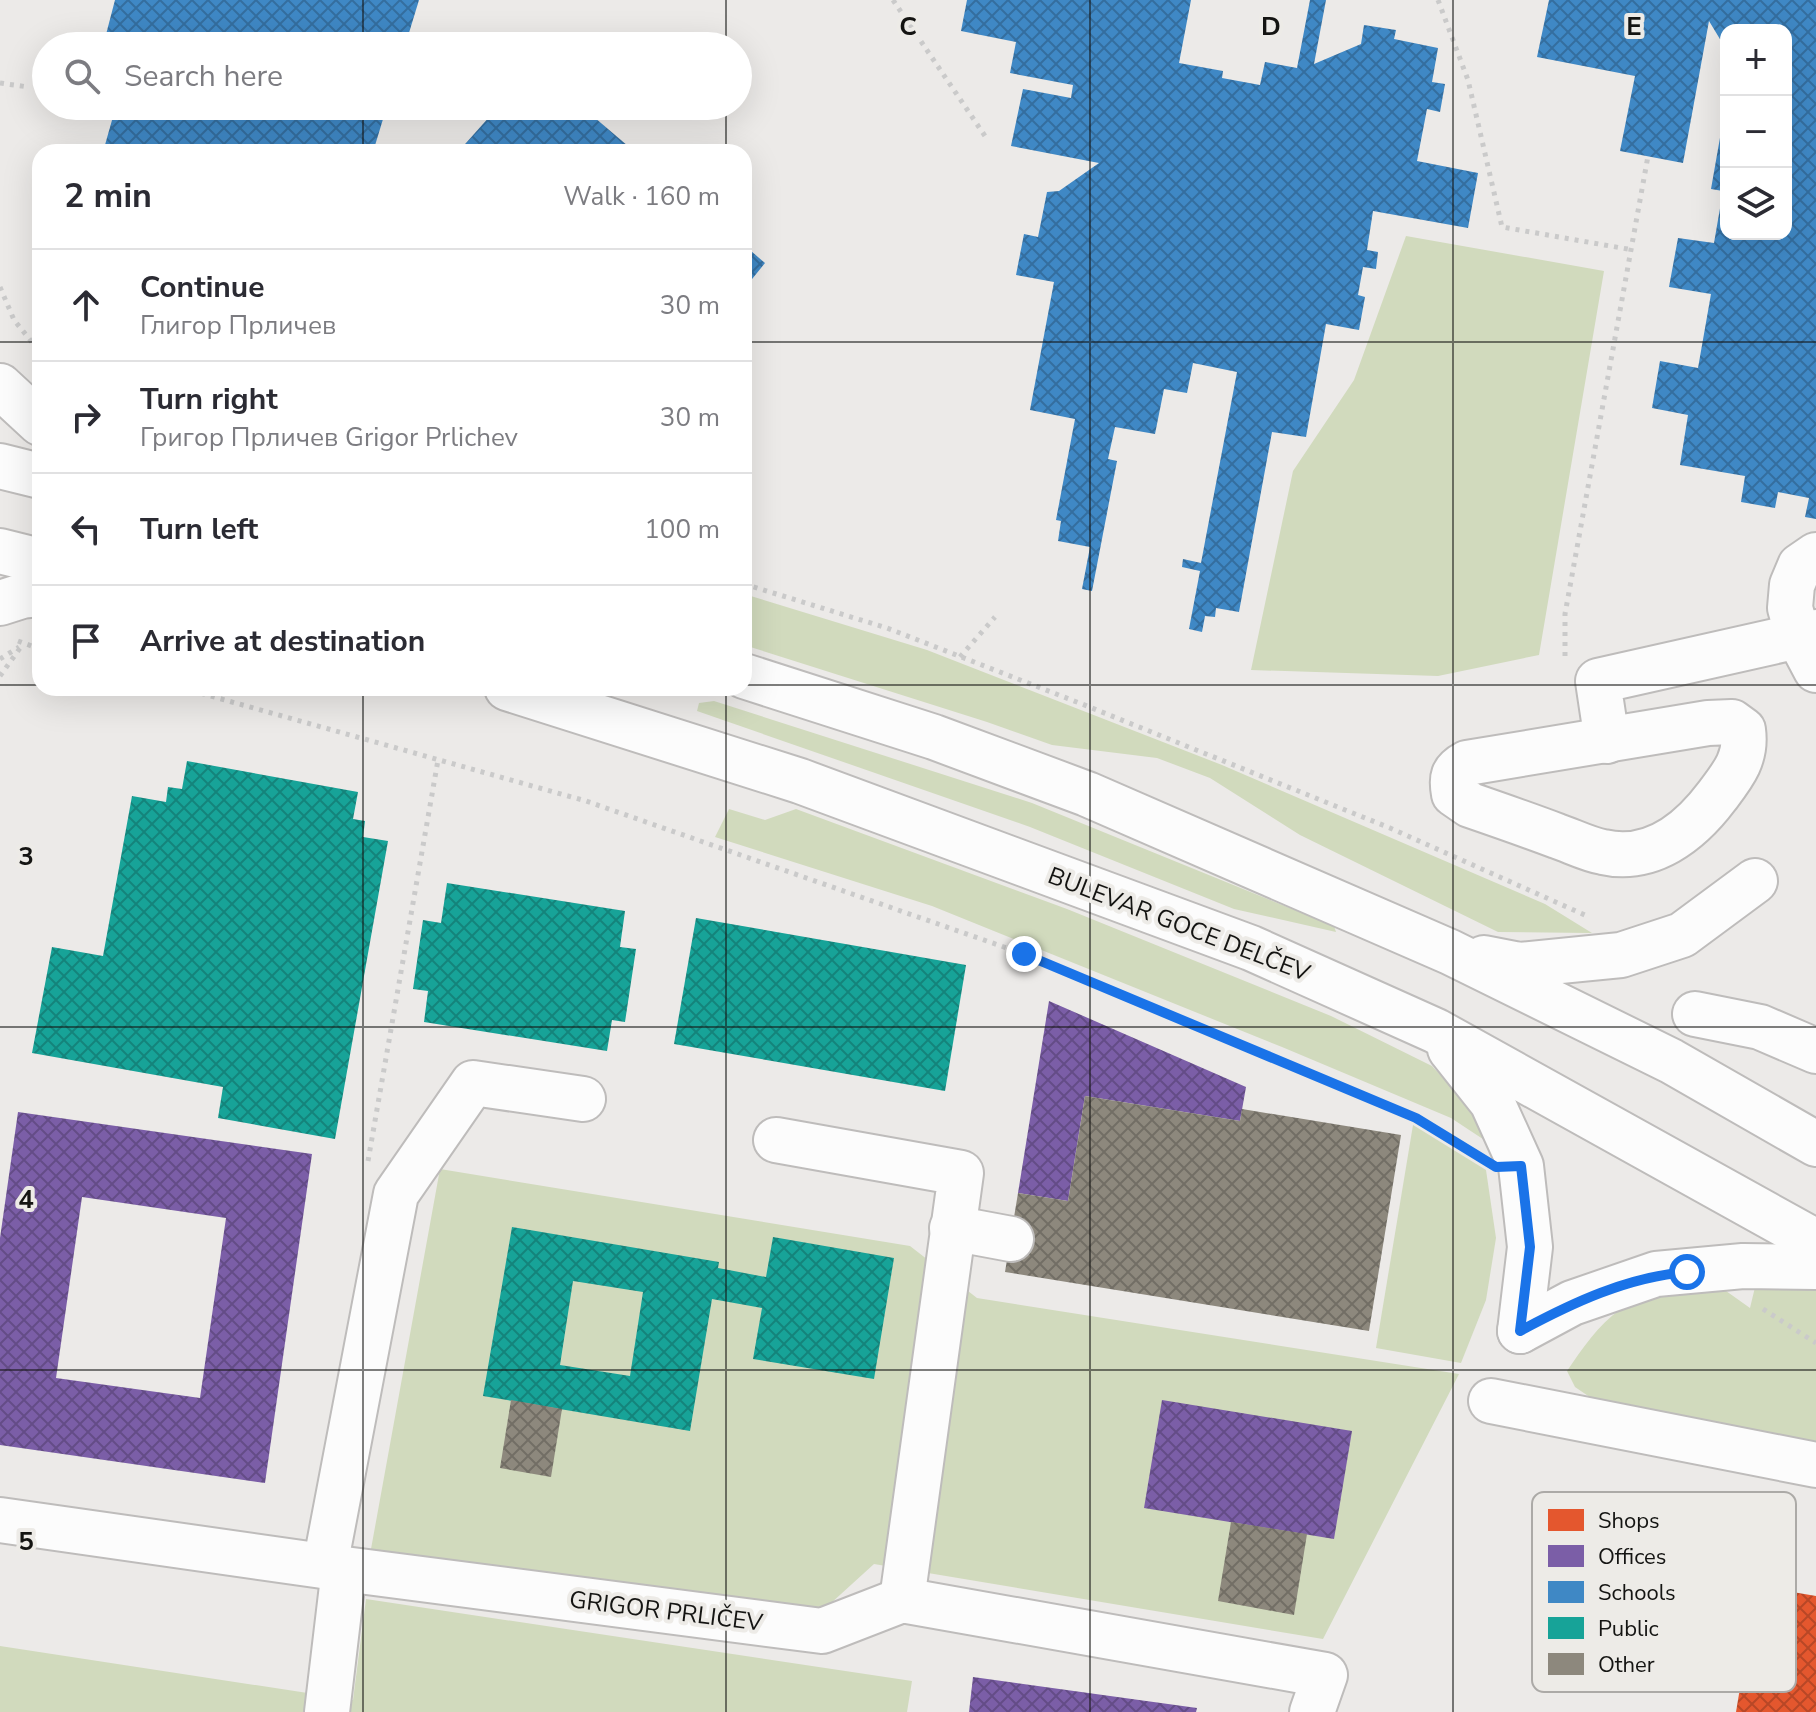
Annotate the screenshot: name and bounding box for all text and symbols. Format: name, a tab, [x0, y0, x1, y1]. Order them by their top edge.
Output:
text: C	[899, 9, 917, 44]
text: D	[1261, 9, 1281, 44]
text: E	[1626, 9, 1642, 44]
map controls	[1720, 24, 1792, 240]
button: +	[1720, 24, 1792, 96]
search box	[32, 32, 752, 120]
icon: search	[60, 54, 104, 98]
text: Search here	[124, 56, 283, 97]
button: −	[1720, 96, 1792, 168]
button: layers	[1720, 168, 1792, 240]
text: 2 min	[64, 173, 152, 219]
text: Walk · 160 m	[563, 179, 720, 214]
text: Continue	[140, 267, 265, 308]
icon: ahead	[64, 283, 108, 327]
text: 30 m	[660, 288, 720, 323]
text: Глигор Прличев	[140, 308, 336, 343]
text: Turn right	[140, 379, 278, 420]
icon: right	[64, 395, 108, 439]
text: 30 m	[660, 400, 720, 435]
text: Григор Прличев Grigor Prlichev	[140, 420, 518, 455]
icon: left	[64, 507, 108, 551]
text: Turn left	[140, 509, 258, 550]
text: 100 m	[644, 512, 720, 547]
icon: arrive	[64, 619, 108, 663]
text: Arrive at destination	[140, 621, 425, 662]
text: 3	[18, 839, 34, 874]
street label: BULEVAR GOCE DELČEV	[1043, 859, 1315, 989]
route end	[1006, 936, 1042, 972]
text: 4	[18, 1182, 34, 1217]
route start	[1669, 1254, 1705, 1290]
legend	[1532, 1492, 1796, 1692]
text: Shops	[1598, 1506, 1660, 1536]
text: 5	[18, 1524, 34, 1559]
text: Offices	[1598, 1542, 1666, 1572]
text: Schools	[1598, 1578, 1676, 1608]
street label: GRIGOR PRLIČEV	[567, 1583, 765, 1639]
text: Public	[1598, 1614, 1659, 1644]
text: Other	[1598, 1650, 1655, 1680]

